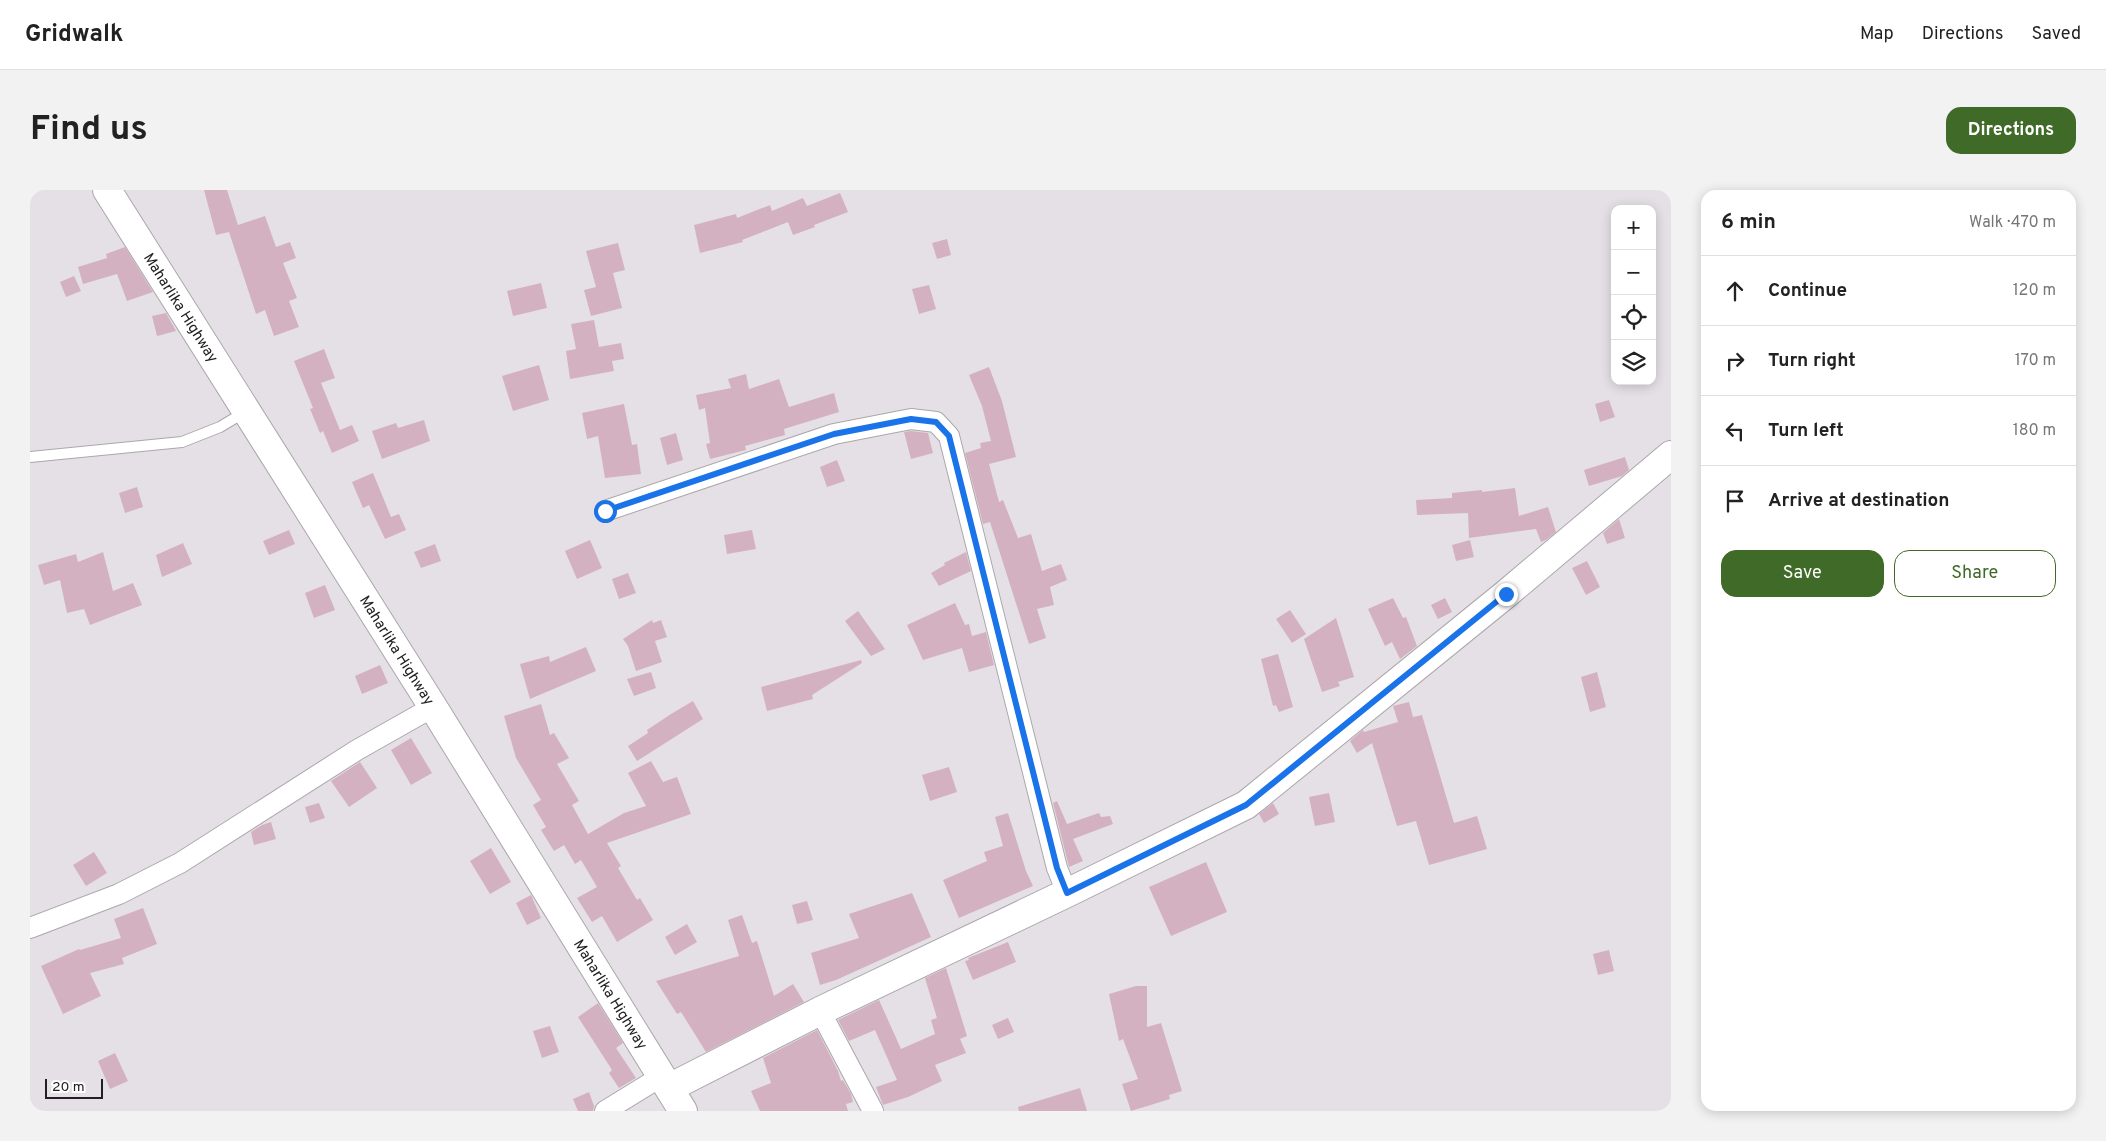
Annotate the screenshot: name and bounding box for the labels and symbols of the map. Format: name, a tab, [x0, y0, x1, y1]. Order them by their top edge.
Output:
street label: Maharlika Highway	[138, 250, 222, 367]
route start	[594, 500, 617, 523]
route end	[1495, 583, 1518, 606]
street label: Maharlika Highway	[354, 593, 438, 709]
street label: Maharlika Highway	[568, 936, 651, 1054]
scale bar	[45, 1076, 102, 1099]

